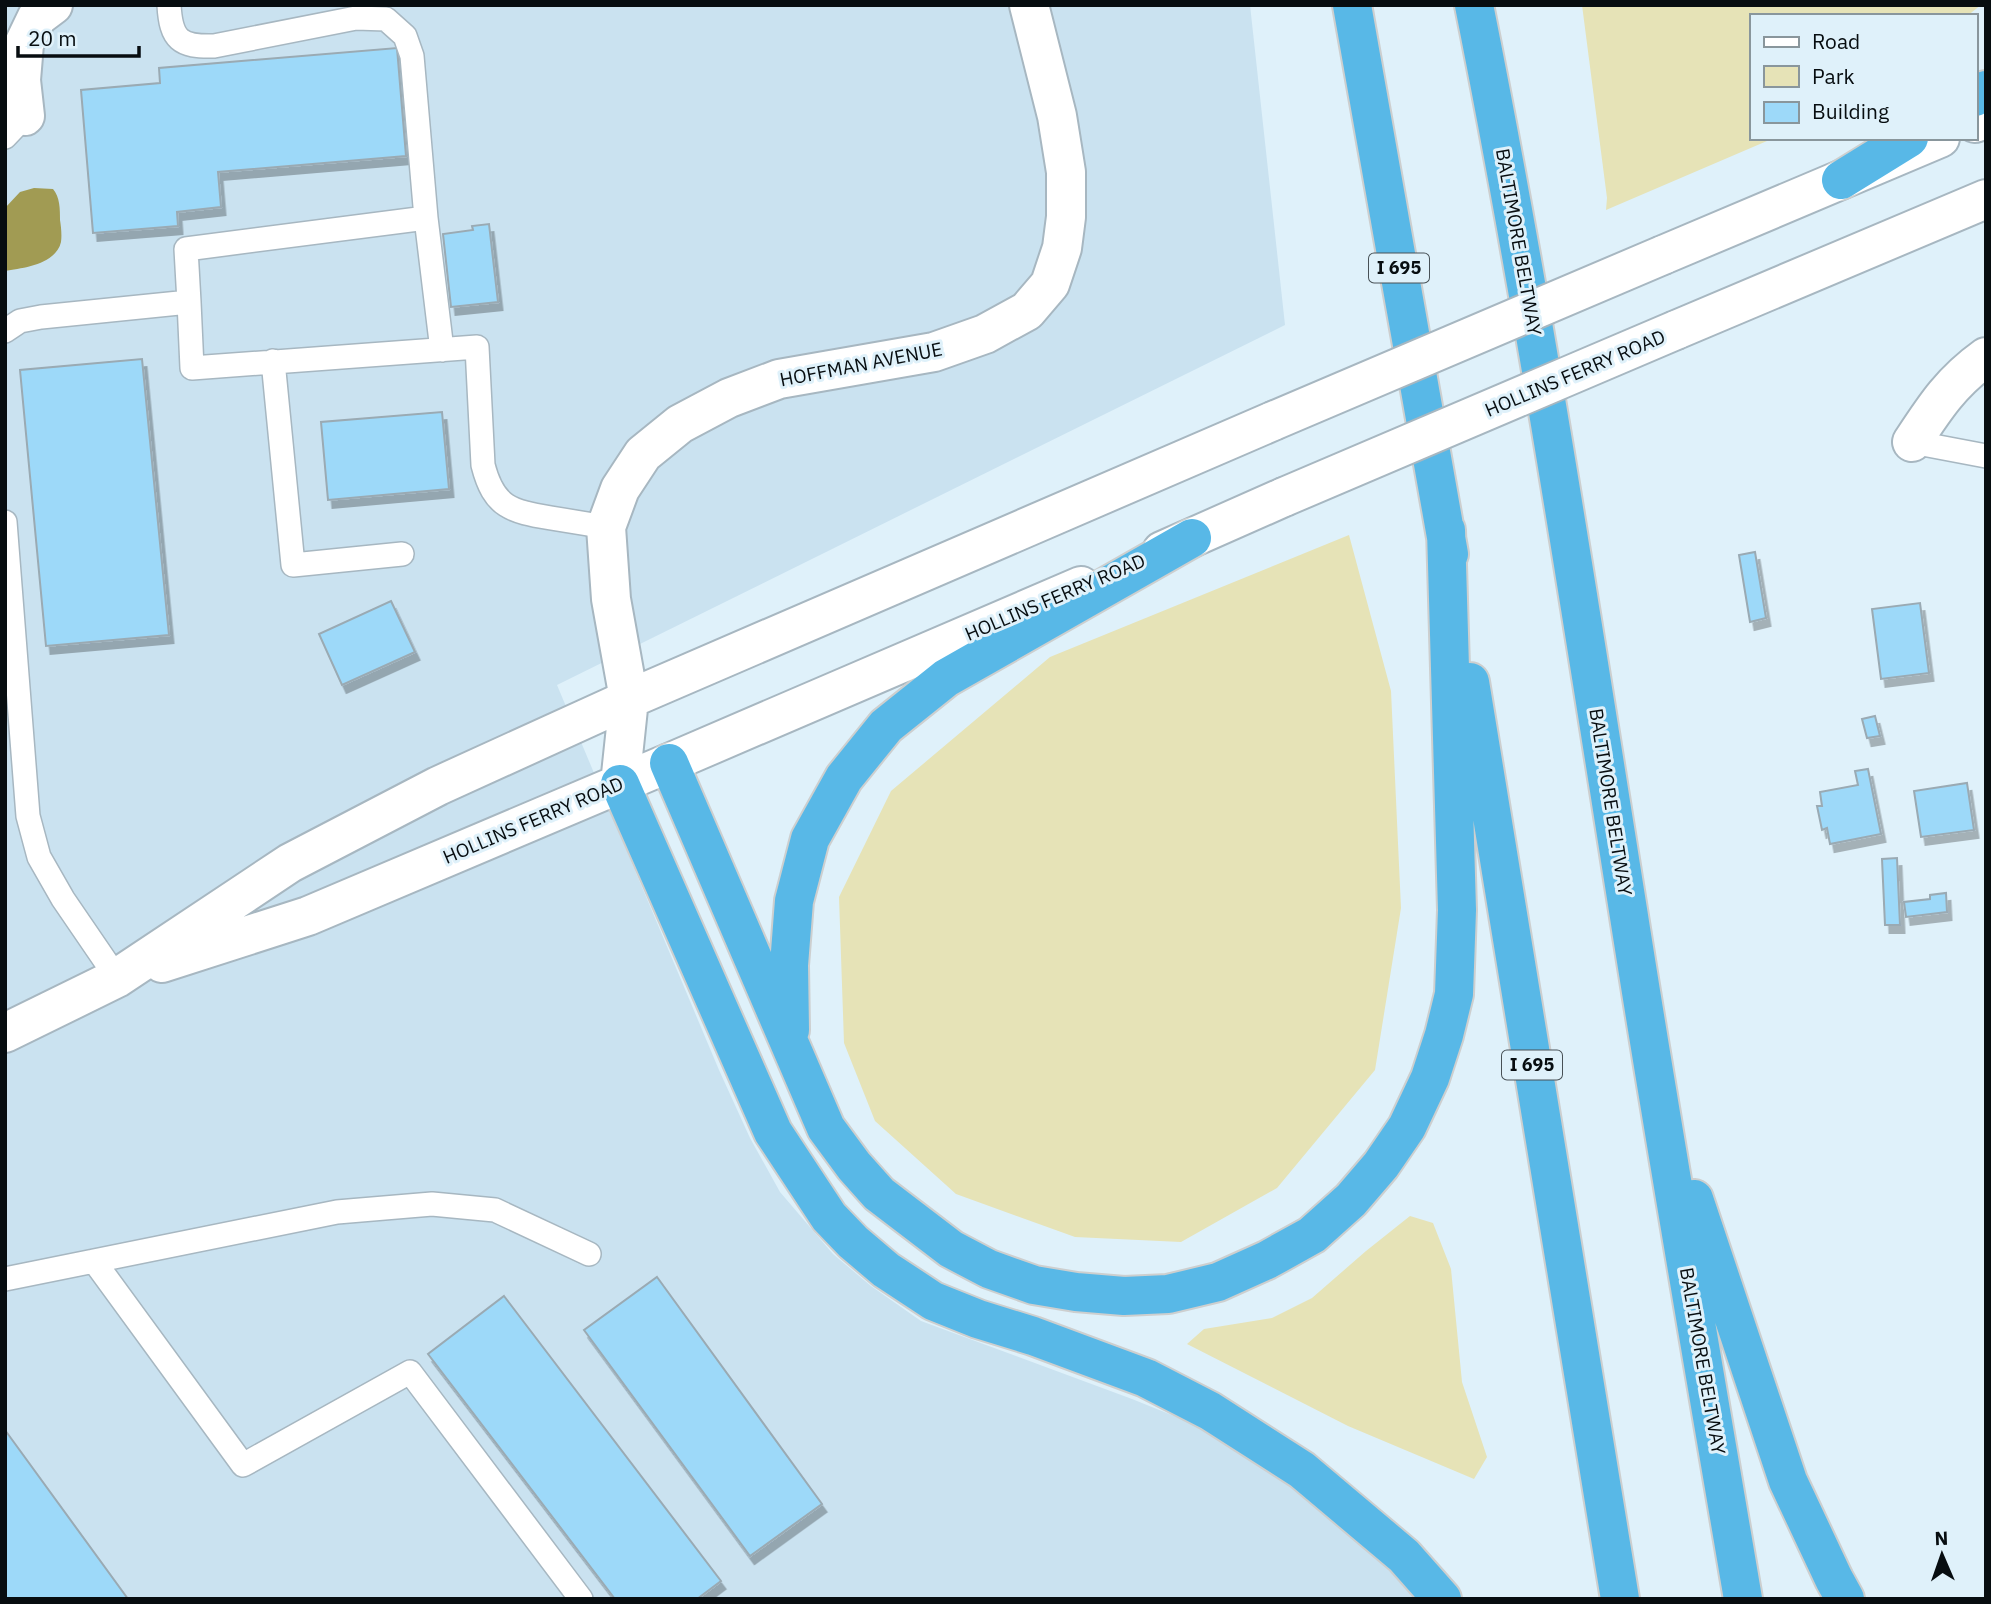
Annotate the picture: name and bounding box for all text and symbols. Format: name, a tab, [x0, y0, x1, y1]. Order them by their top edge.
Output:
scale bar	[18, 14, 138, 58]
legend	[1750, 14, 1977, 140]
text: 20 m	[28, 24, 77, 52]
text: Road	[1812, 27, 1860, 55]
text: Park	[1812, 62, 1855, 90]
text: Building	[1812, 97, 1889, 125]
street label: BALTIMORE BELTWAY	[1491, 147, 1547, 338]
road number: I 695	[1369, 254, 1429, 282]
street label: HOLLINS FERRY ROAD	[1481, 324, 1669, 422]
street label: HOFFMAN AVENUE	[778, 336, 944, 392]
street label: HOLLINS FERRY ROAD	[961, 548, 1149, 646]
street label: BALTIMORE BELTWAY	[1584, 706, 1638, 898]
street label: HOLLINS FERRY ROAD	[439, 771, 627, 869]
road number: I 695	[1502, 1050, 1562, 1080]
street label: BALTIMORE BELTWAY	[1675, 1266, 1731, 1457]
north arrow	[1907, 1520, 1977, 1590]
text: N	[1934, 1526, 1949, 1550]

